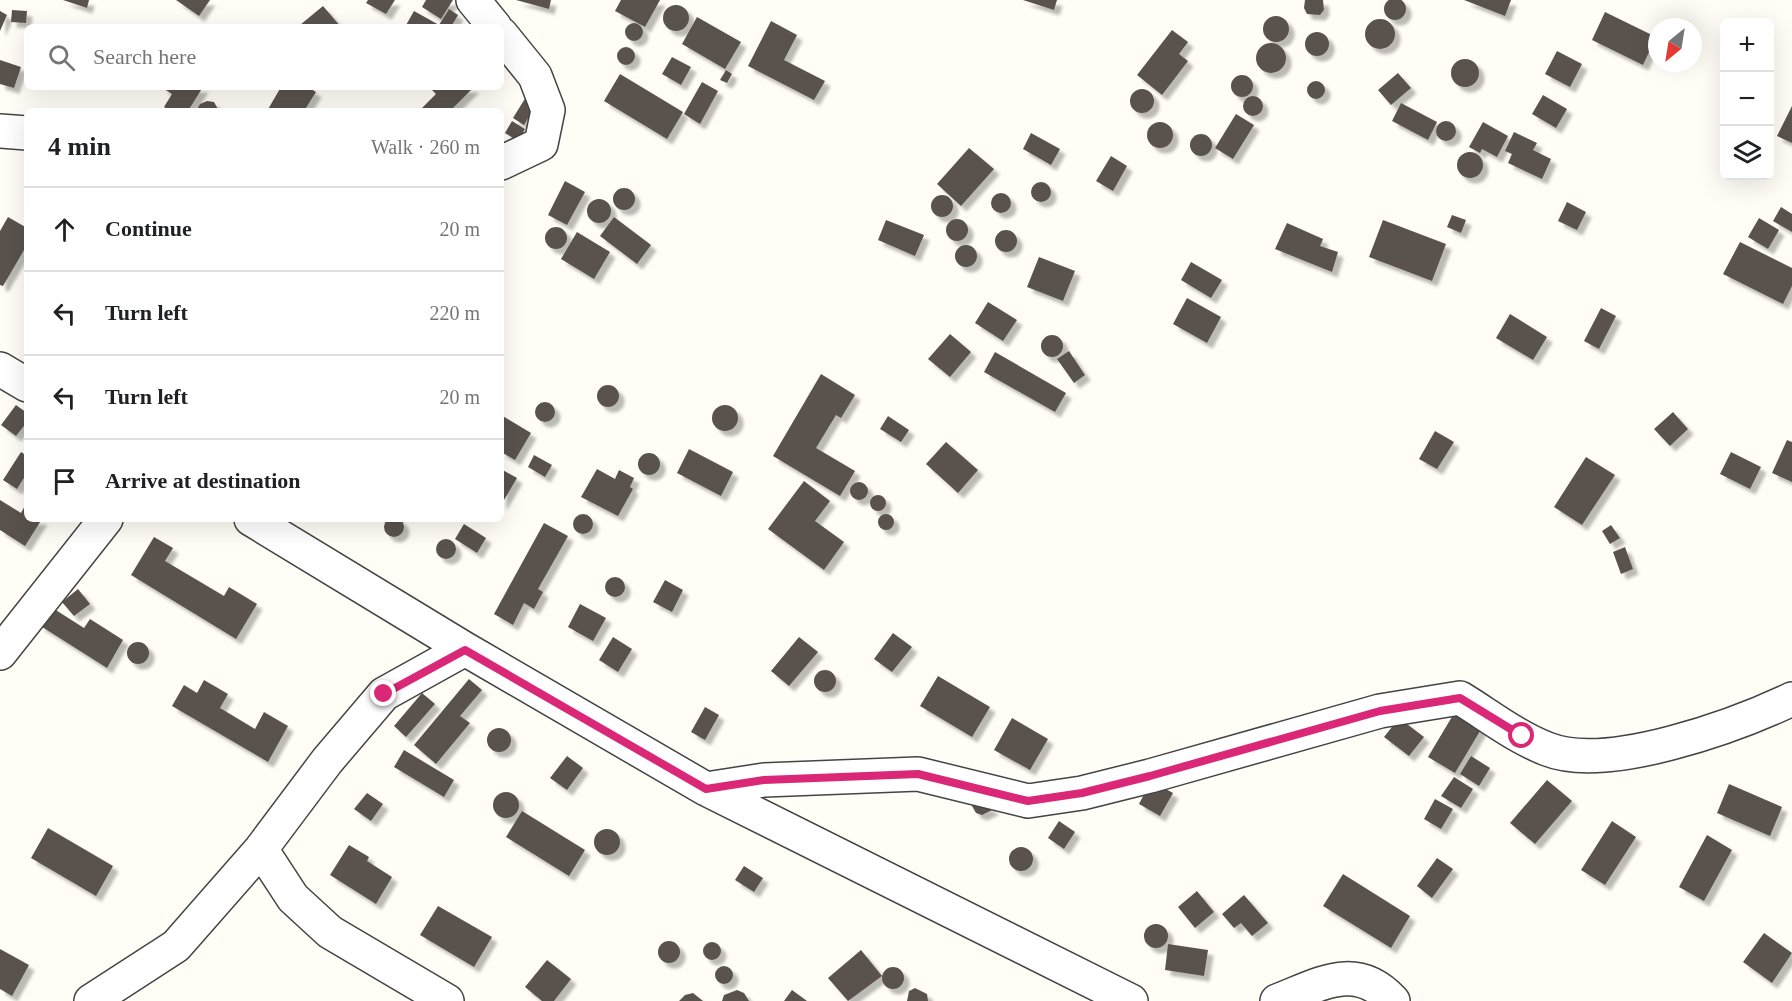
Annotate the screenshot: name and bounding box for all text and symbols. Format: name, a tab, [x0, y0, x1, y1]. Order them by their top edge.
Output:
north arrow	[1648, 18, 1702, 72]
map controls	[1720, 18, 1774, 180]
button: +	[1720, 18, 1774, 72]
search box	[24, 24, 504, 90]
icon: search	[45, 41, 78, 74]
text: Search here	[93, 44, 196, 69]
button: −	[1720, 72, 1774, 126]
button: layers	[1720, 126, 1774, 180]
text: 4 min	[48, 132, 111, 161]
text: Walk · 260 m	[371, 136, 480, 158]
icon: ahead	[48, 213, 81, 246]
text: Continue	[105, 216, 192, 241]
text: 20 m	[439, 218, 480, 240]
icon: left	[48, 297, 81, 330]
text: Turn left	[105, 300, 188, 325]
text: 220 m	[429, 302, 480, 324]
icon: left	[48, 381, 81, 414]
text: Turn left	[105, 384, 188, 409]
text: 20 m	[439, 386, 480, 408]
icon: arrive	[48, 465, 81, 498]
text: Arrive at destination	[105, 468, 301, 493]
route end	[370, 680, 396, 706]
route start	[1508, 722, 1534, 748]

